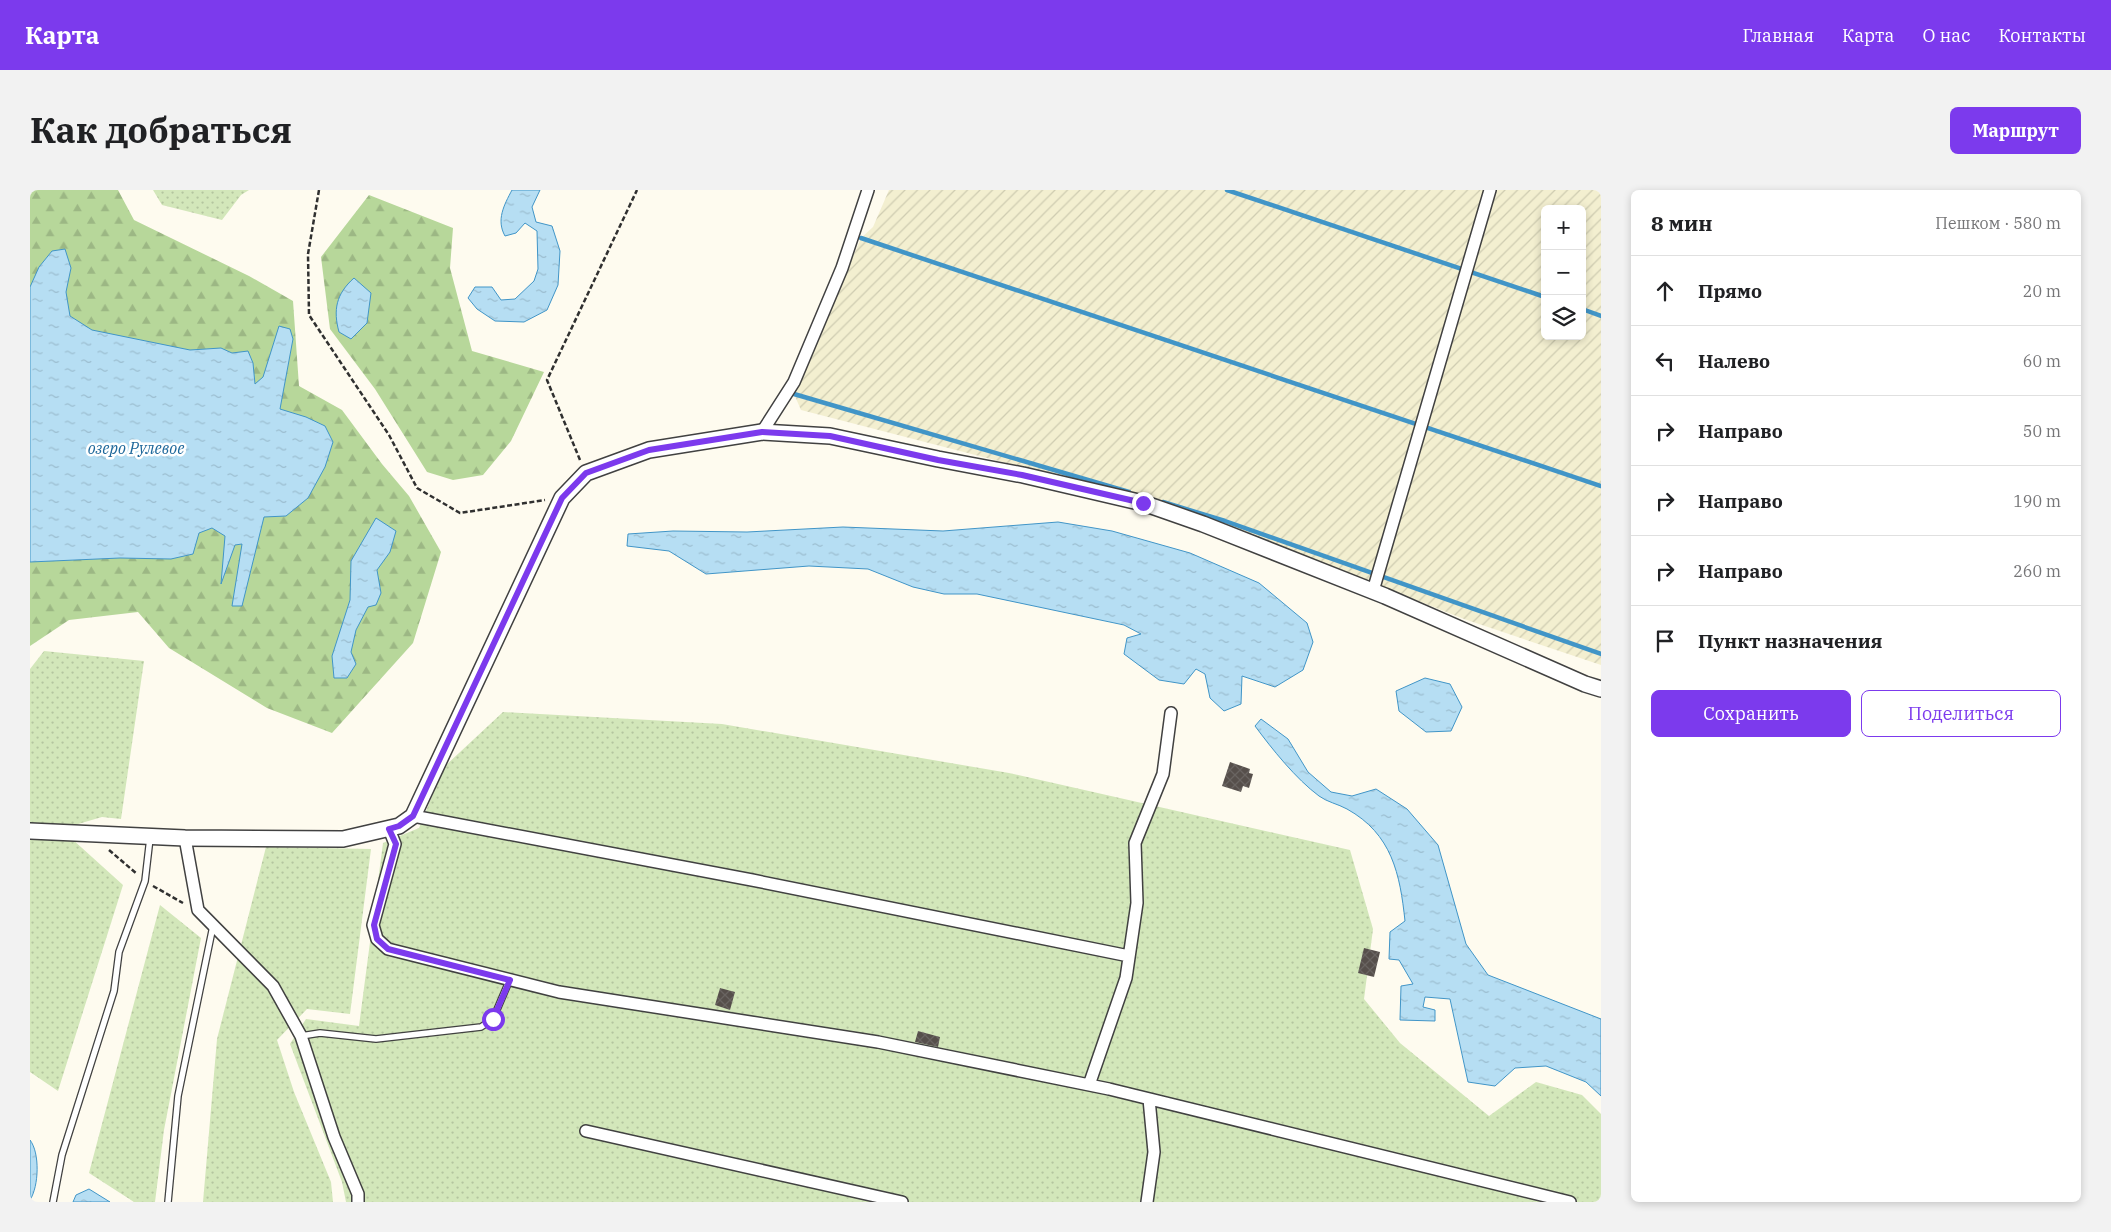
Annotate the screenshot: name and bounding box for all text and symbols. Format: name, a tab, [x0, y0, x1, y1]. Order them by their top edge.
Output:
text: Карта	[25, 19, 100, 51]
text: Главная	[1742, 24, 1814, 47]
text: Карта	[1842, 24, 1894, 47]
text: О нас	[1922, 24, 1970, 47]
text: Контакты	[1998, 24, 2086, 47]
text: Как добраться	[30, 107, 292, 153]
button: Маршрут	[1950, 107, 2081, 154]
map controls	[1541, 205, 1586, 340]
button: +	[1541, 205, 1586, 250]
text: 8 мин	[1651, 209, 1713, 237]
text: Пешком · 580 m	[1935, 213, 2061, 233]
button: −	[1541, 250, 1586, 295]
icon: ahead	[1651, 277, 1679, 305]
text: Прямо	[1698, 279, 1762, 303]
text: 20 m	[2023, 281, 2061, 301]
button: layers	[1541, 295, 1586, 340]
icon: left	[1651, 347, 1679, 375]
text: Налево	[1698, 349, 1770, 373]
text: 60 m	[2023, 351, 2061, 371]
icon: right	[1651, 417, 1679, 445]
text: Направо	[1698, 419, 1783, 443]
text: 50 m	[2023, 421, 2061, 441]
water label: озеро Рулевое	[88, 438, 184, 458]
icon: right	[1651, 487, 1679, 515]
text: Направо	[1698, 489, 1783, 513]
text: 190 m	[2013, 491, 2061, 511]
route end	[1132, 492, 1155, 515]
icon: right	[1651, 557, 1679, 585]
text: Направо	[1698, 559, 1783, 583]
text: 260 m	[2013, 561, 2061, 581]
icon: arrive	[1651, 627, 1679, 655]
text: Пункт назначения	[1698, 629, 1882, 653]
button: Сохранить	[1651, 690, 1851, 737]
button: Поделиться	[1861, 690, 2061, 737]
route start	[482, 1008, 505, 1031]

